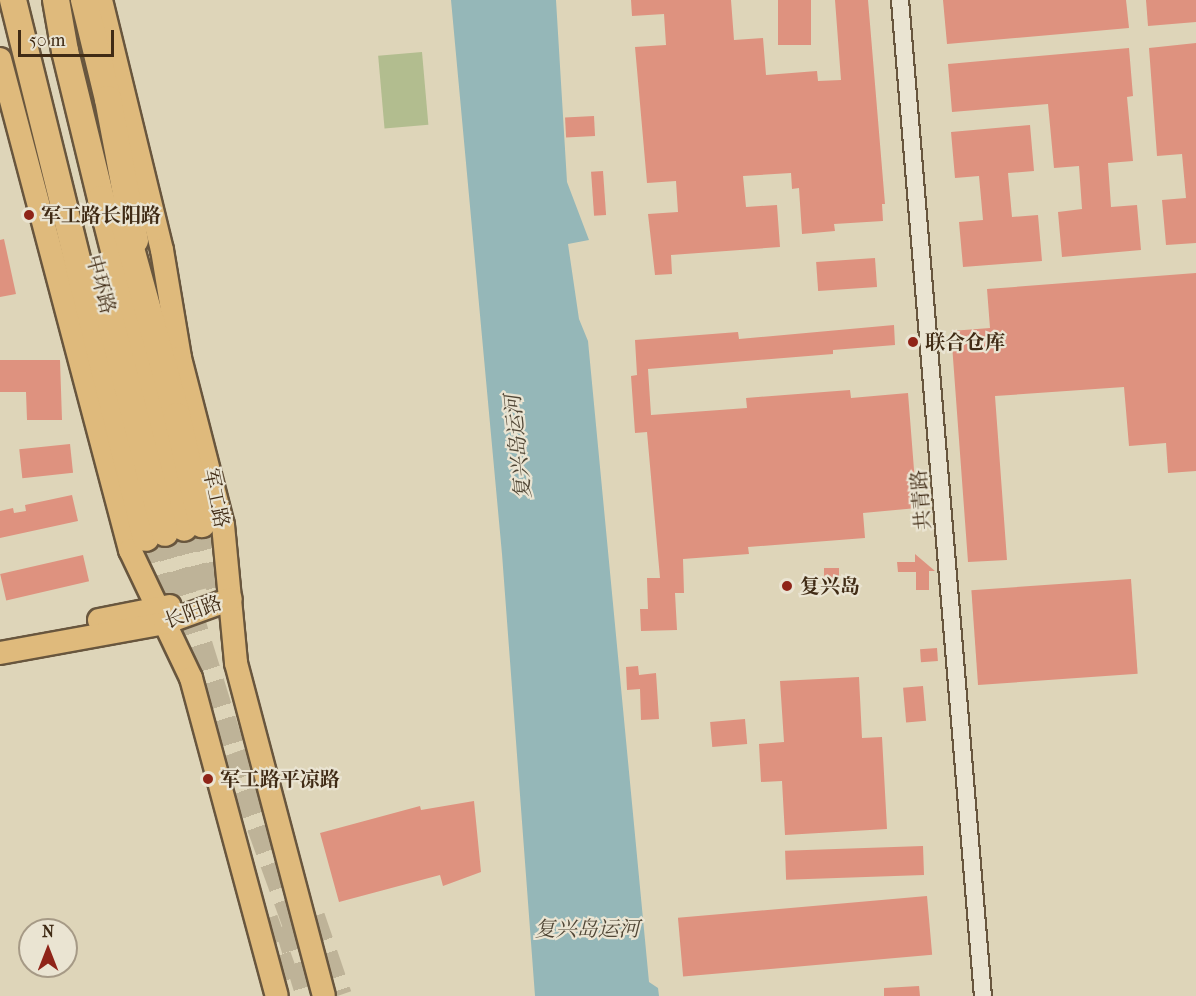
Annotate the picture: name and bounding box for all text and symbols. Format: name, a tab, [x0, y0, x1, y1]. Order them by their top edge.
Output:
scale bar	[21, 18, 117, 56]
text: 50 m	[29, 30, 65, 51]
place label: 军工路长阳路	[41, 203, 161, 227]
marker: 军工路长阳路	[22, 208, 36, 222]
street label: 中环路	[82, 252, 120, 316]
place label: 联合仓库	[925, 330, 1005, 354]
marker: 联合仓库	[906, 335, 920, 349]
water label: 复兴岛运河	[500, 393, 536, 501]
street label: 军工路	[198, 466, 234, 530]
street label: 共青路	[906, 469, 936, 531]
place label: 复兴岛	[800, 574, 860, 598]
marker: 复兴岛	[778, 577, 796, 595]
street label: 长阳路	[161, 590, 225, 634]
place label: 军工路平凉路	[220, 767, 340, 791]
marker: 军工路平凉路	[201, 772, 215, 786]
water label: 复兴岛运河	[535, 916, 639, 942]
north arrow	[18, 918, 78, 978]
text: N	[42, 922, 54, 941]

